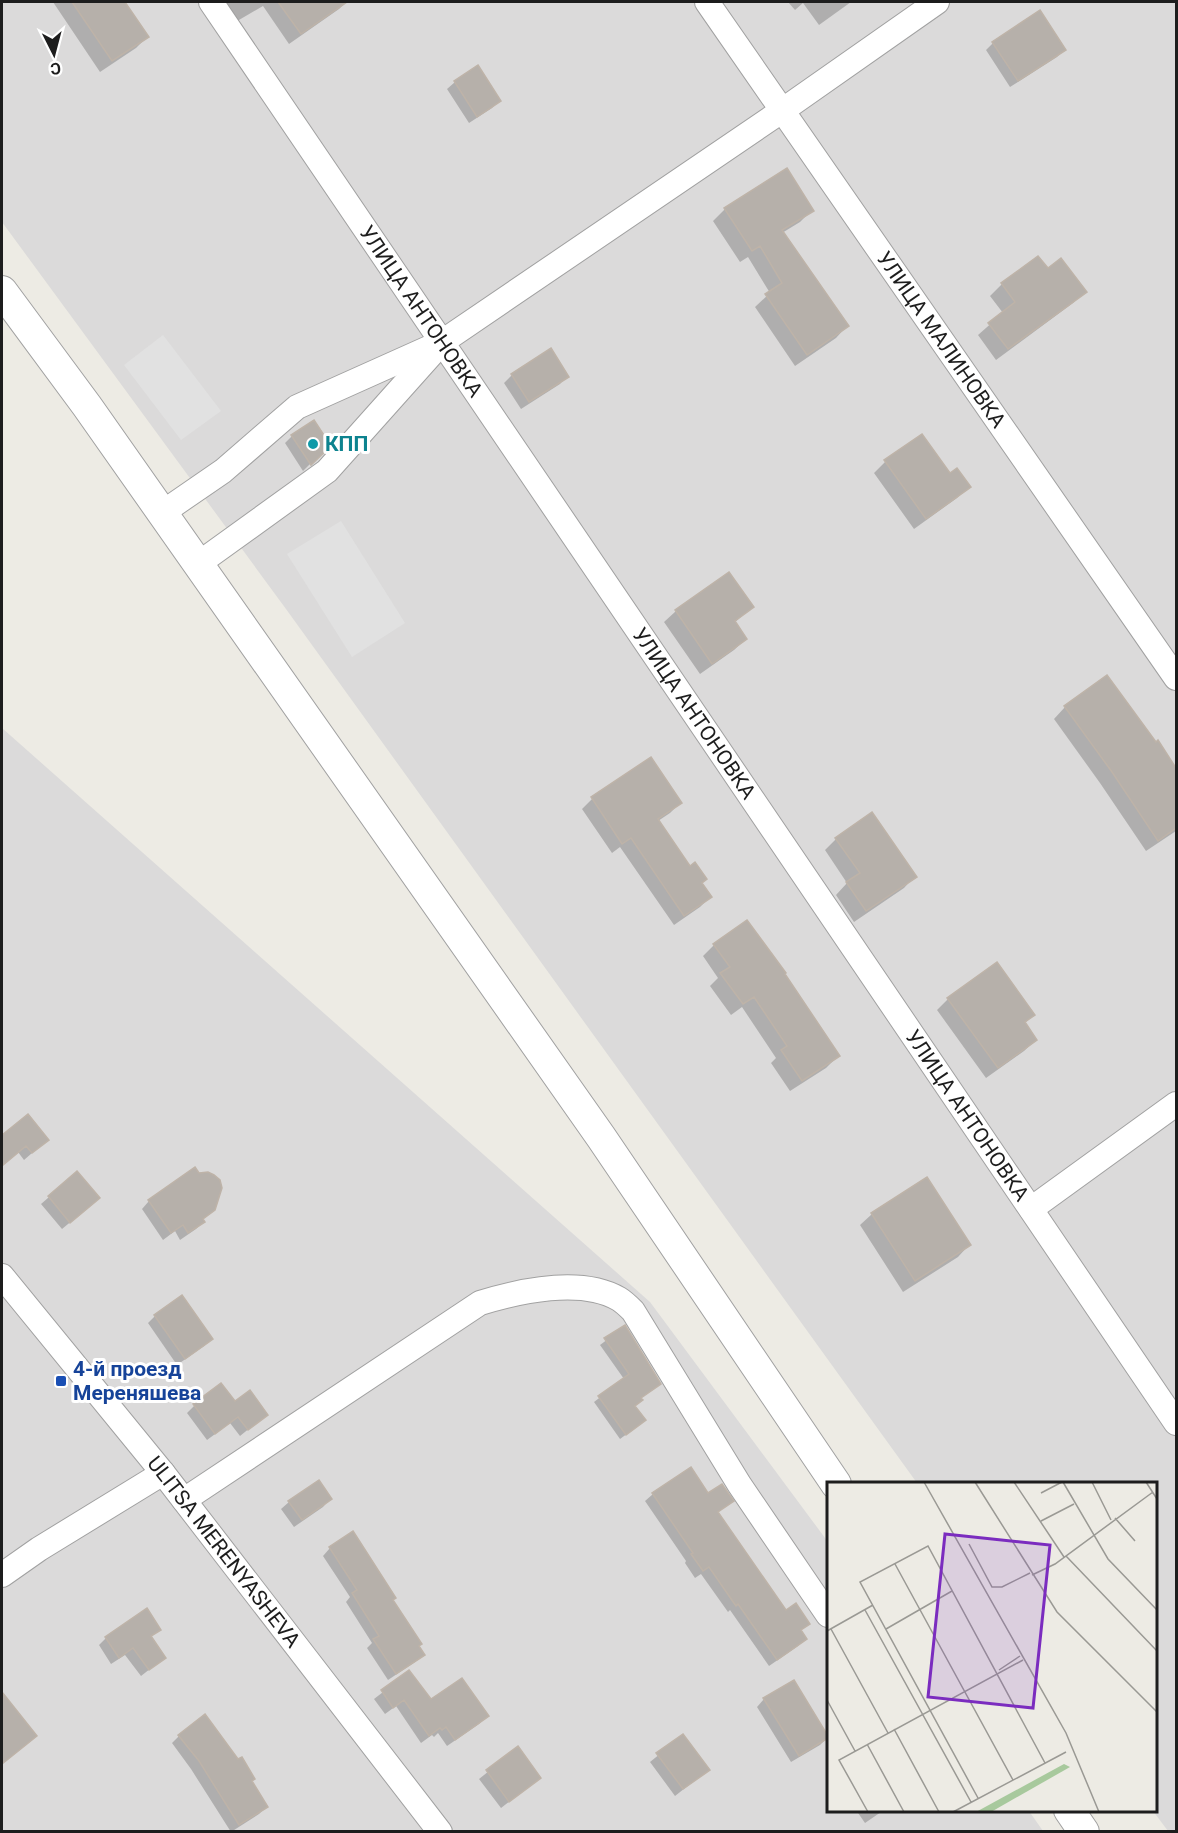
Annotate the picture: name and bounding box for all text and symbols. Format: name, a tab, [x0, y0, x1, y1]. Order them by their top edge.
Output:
north arrow	[24, 24, 84, 84]
text: С	[49, 58, 62, 78]
street label: УЛИЦА АНТОНОВКА	[354, 221, 488, 402]
street label: УЛИЦА МАЛИНОВКА	[872, 247, 1011, 433]
place label: КПП	[325, 432, 368, 456]
marker: КПП	[306, 437, 320, 451]
street label: УЛИЦА АНТОНОВКА	[628, 623, 761, 804]
street label: УЛИЦА АНТОНОВКА	[901, 1025, 1034, 1206]
place label: 4-й проезд Мереняшева	[73, 1357, 201, 1405]
marker: 4-й проезд Мереняшева	[54, 1374, 68, 1388]
street label: ULITSA MERENYASHEVA	[142, 1452, 305, 1652]
inset map	[827, 1482, 1157, 1812]

